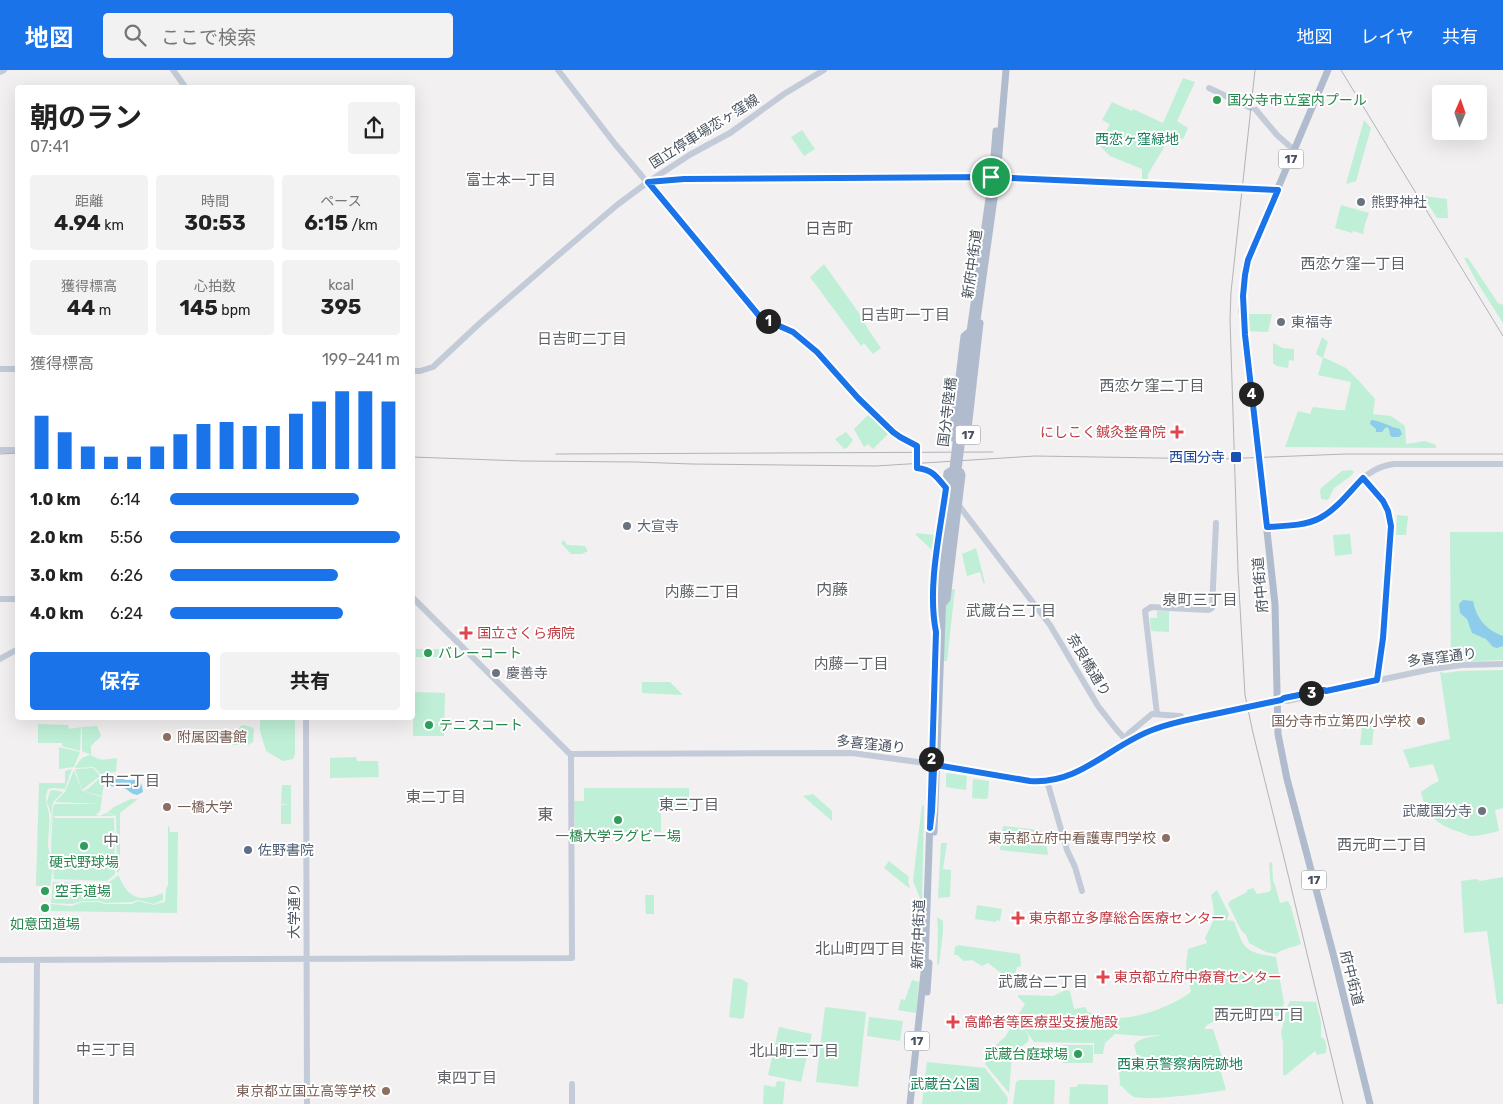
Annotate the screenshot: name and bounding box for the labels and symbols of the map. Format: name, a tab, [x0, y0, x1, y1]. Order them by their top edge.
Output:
north arrow	[1432, 85, 1488, 140]
street label: 国立停車場恋ヶ窪線	[646, 91, 762, 172]
place label: 国分寺市立室内プール	[1227, 92, 1367, 109]
marker: 国分寺市立室内プール	[1211, 94, 1223, 106]
park label: 西恋ヶ窪緑地	[1095, 131, 1179, 148]
road number: 17	[1278, 150, 1304, 168]
pin	[970, 156, 1012, 198]
district label: 富士本一丁目	[466, 171, 556, 189]
place label: 熊野神社	[1371, 194, 1427, 211]
marker: 熊野神社	[1355, 196, 1367, 208]
district label: 日吉町	[805, 219, 853, 238]
street label: 新府中街道	[959, 228, 986, 300]
district label: 西恋ケ窪一丁目	[1300, 255, 1406, 273]
district label: 日吉町一丁目	[860, 306, 950, 324]
pin: 1	[756, 308, 780, 334]
place label: 東福寺	[1291, 314, 1333, 331]
marker: 東福寺	[1275, 316, 1287, 328]
district label: 日吉町二丁目	[537, 330, 627, 348]
street label: 国分寺陸橋	[935, 376, 960, 448]
district label: 西恋ケ窪二丁目	[1099, 377, 1205, 395]
pin: 4	[1238, 382, 1264, 406]
place label: にしこく鍼灸整骨院	[1040, 424, 1166, 441]
marker: にしこく鍼灸整骨院	[1170, 425, 1184, 439]
road number: 17	[956, 426, 980, 444]
place label: 西国分寺	[1169, 449, 1225, 466]
marker: 西国分寺	[1229, 450, 1243, 464]
place label: 大宣寺	[637, 518, 679, 535]
marker: 大宣寺	[621, 520, 633, 532]
street label: 府中街道	[1250, 556, 1271, 614]
district label: 内藤	[816, 580, 848, 599]
district label: 内藤二丁目	[664, 583, 740, 601]
district label: 泉町三丁目	[1162, 591, 1238, 609]
district label: 武蔵台三丁目	[966, 602, 1056, 620]
place label: 国立さくら病院	[477, 625, 575, 642]
marker: 国立さくら病院	[459, 626, 473, 640]
street label: 奈良橋通り	[1063, 631, 1114, 700]
place label: バレーコート	[438, 645, 522, 662]
street label: 多喜窪通り	[1406, 645, 1478, 670]
marker: バレーコート	[422, 647, 434, 659]
district label: 内藤一丁目	[813, 655, 889, 673]
place label: 慶善寺	[506, 665, 548, 682]
marker: 慶善寺	[490, 667, 502, 679]
pin: 3	[1298, 680, 1324, 706]
place label: 国分寺市立第四小学校	[1271, 713, 1411, 730]
marker: 国分寺市立第四小学校	[1415, 715, 1427, 727]
place label: テニスコート	[439, 717, 523, 734]
marker: テニスコート	[423, 719, 435, 731]
place label: 附属図書館	[177, 729, 247, 746]
marker: 附属図書館	[161, 731, 173, 743]
street label: 多喜窪通り	[835, 732, 907, 757]
pin: 2	[918, 746, 944, 772]
district label: 中二丁目	[100, 772, 160, 790]
district label: 東二丁目	[406, 788, 466, 806]
district label: 東三丁目	[659, 796, 719, 814]
place label: 一橋大学	[177, 799, 233, 816]
marker: 一橋大学	[161, 801, 173, 813]
place label: 武蔵国分寺	[1402, 803, 1472, 820]
district label: 東	[537, 805, 553, 824]
marker: 武蔵国分寺	[1476, 805, 1488, 817]
marker: 一橋大学ラグビー場	[612, 814, 624, 826]
place label: 一橋大学ラグビー場	[555, 828, 681, 845]
place label: 東京都立府中看護専門学校	[988, 830, 1156, 847]
district label: 中	[103, 831, 119, 850]
marker: 東京都立府中看護専門学校	[1160, 832, 1172, 844]
district label: 西元町二丁目	[1337, 836, 1427, 854]
marker: 硬式野球場	[78, 840, 90, 852]
place label: 佐野書院	[258, 842, 314, 859]
marker: 佐野書院	[242, 844, 254, 856]
place label: 硬式野球場	[49, 854, 119, 871]
road number: 17	[1302, 870, 1326, 890]
place label: 空手道場	[55, 883, 111, 900]
street label: 大学通り	[286, 883, 303, 939]
marker: 空手道場	[39, 885, 51, 897]
street label: 新府中街道	[909, 899, 928, 969]
marker: 如意団道場	[39, 902, 51, 914]
place label: 東京都立多摩総合医療センター	[1029, 910, 1225, 927]
marker: 東京都立多摩総合医療センター	[1011, 911, 1025, 925]
place label: 如意団道場	[10, 916, 80, 933]
district label: 北山町四丁目	[815, 940, 905, 958]
street label: 府中街道	[1336, 949, 1367, 1007]
place label: 東京都立府中療育センター	[1114, 969, 1282, 986]
marker: 東京都立府中療育センター	[1096, 970, 1110, 984]
district label: 武蔵台二丁目	[998, 973, 1088, 991]
district label: 西元町四丁目	[1214, 1006, 1304, 1024]
place label: 高齢者等医療型支援施設	[964, 1014, 1118, 1031]
marker: 高齢者等医療型支援施設	[946, 1015, 960, 1029]
road number: 17	[904, 1031, 930, 1050]
district label: 中三丁目	[76, 1041, 136, 1059]
district label: 北山町三丁目	[749, 1042, 839, 1060]
place label: 武蔵台庭球場	[984, 1046, 1068, 1063]
marker: 武蔵台庭球場	[1072, 1048, 1084, 1060]
park label: 西東京警察病院跡地	[1117, 1056, 1243, 1073]
district label: 東四丁目	[437, 1069, 497, 1087]
park label: 武蔵台公園	[910, 1076, 980, 1093]
place label: 東京都立国立高等学校	[236, 1083, 376, 1100]
marker: 東京都立国立高等学校	[380, 1085, 392, 1097]

